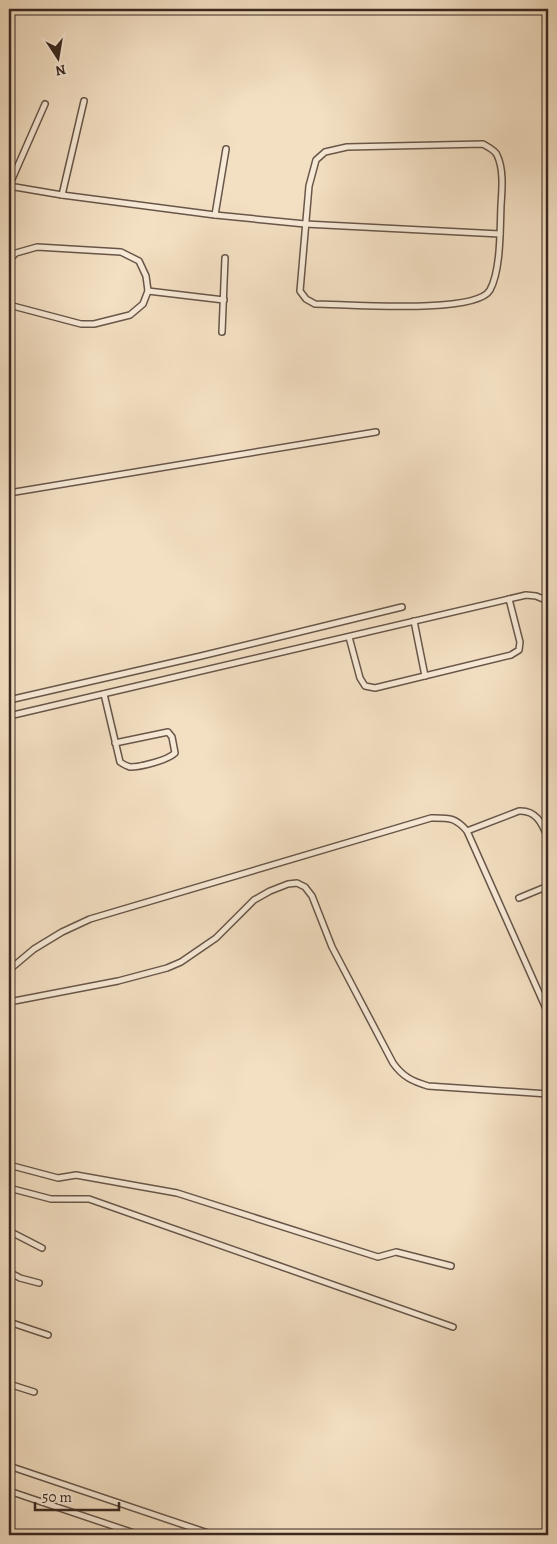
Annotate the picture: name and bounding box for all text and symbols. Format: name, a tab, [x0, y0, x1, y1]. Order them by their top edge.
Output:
north arrow	[32, 32, 82, 82]
text: N	[54, 60, 68, 81]
scale bar	[35, 1479, 119, 1511]
text: 50 m	[42, 1487, 72, 1507]

